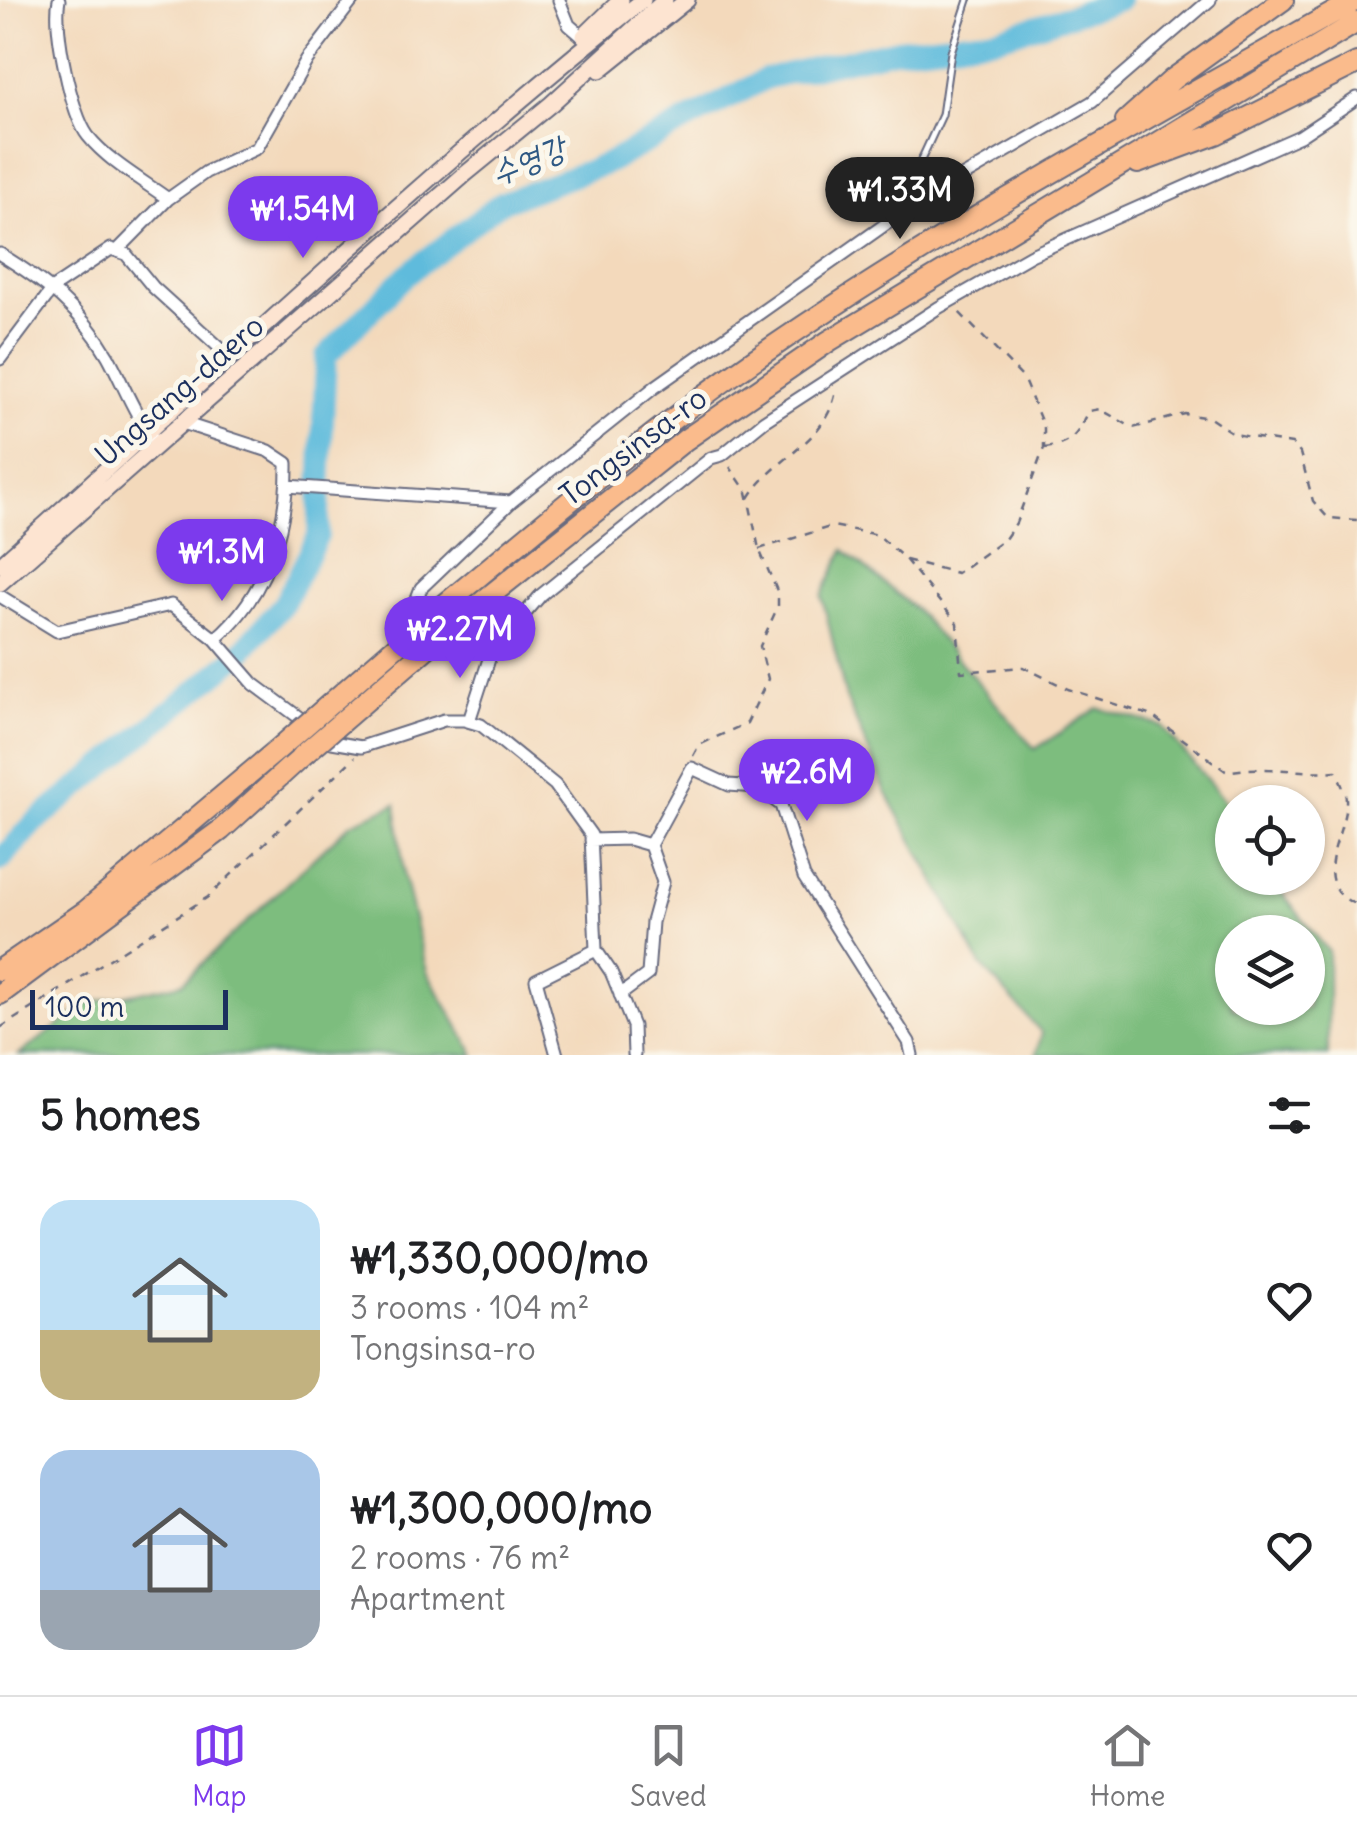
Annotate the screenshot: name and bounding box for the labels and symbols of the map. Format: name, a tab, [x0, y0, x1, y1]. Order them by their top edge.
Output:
water label: 수영강	[485, 125, 575, 193]
pin: ₩1.33M	[819, 157, 981, 242]
pin: ₩1.54M	[222, 176, 384, 261]
street label: Ungsang-daero	[87, 306, 271, 474]
street label: Tongsinsa-ro	[552, 378, 714, 514]
pin: ₩1.3M	[152, 519, 292, 604]
pin: ₩2.27M	[379, 596, 541, 681]
pin: ₩2.6M	[737, 739, 877, 824]
scale bar	[30, 985, 228, 1030]

